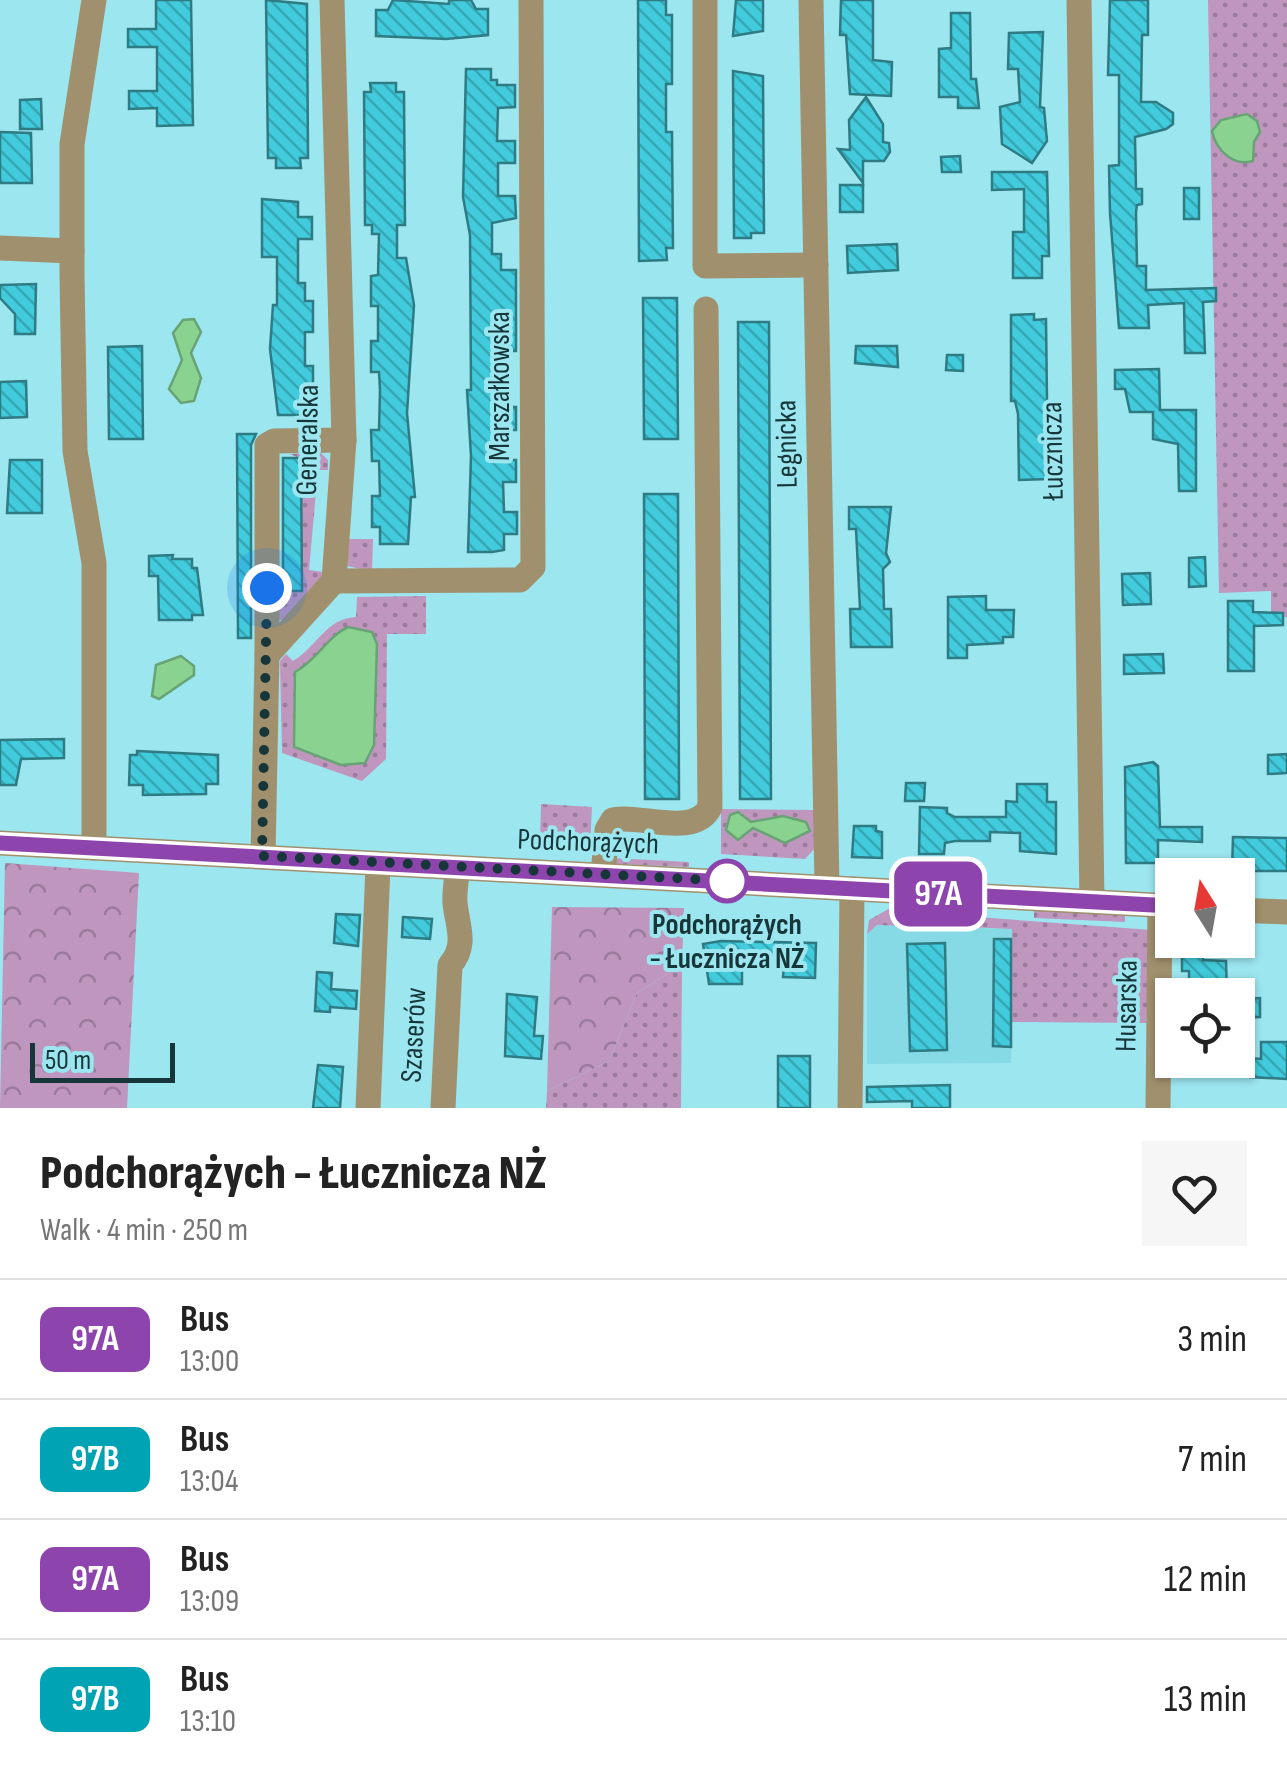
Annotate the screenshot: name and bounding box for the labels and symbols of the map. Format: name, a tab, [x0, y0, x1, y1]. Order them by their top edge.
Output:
street label: Marszałkowska	[482, 311, 518, 461]
street label: Generalska	[289, 384, 327, 496]
street label: Legnicka	[768, 400, 806, 488]
street label: Łucznicza	[1034, 401, 1072, 502]
your location	[242, 563, 292, 613]
street label: Podchorążych	[517, 822, 659, 862]
north arrow	[1155, 858, 1255, 958]
marker: Podchorążych - Łucznicza NŻ	[706, 860, 748, 902]
line badge: 97A	[880, 862, 996, 926]
place label: Podchorążych - Łucznicza NŻ	[650, 907, 804, 977]
street label: Husarska	[1108, 960, 1146, 1052]
street label: Szaserów	[394, 986, 434, 1083]
scale bar	[30, 1038, 175, 1082]

